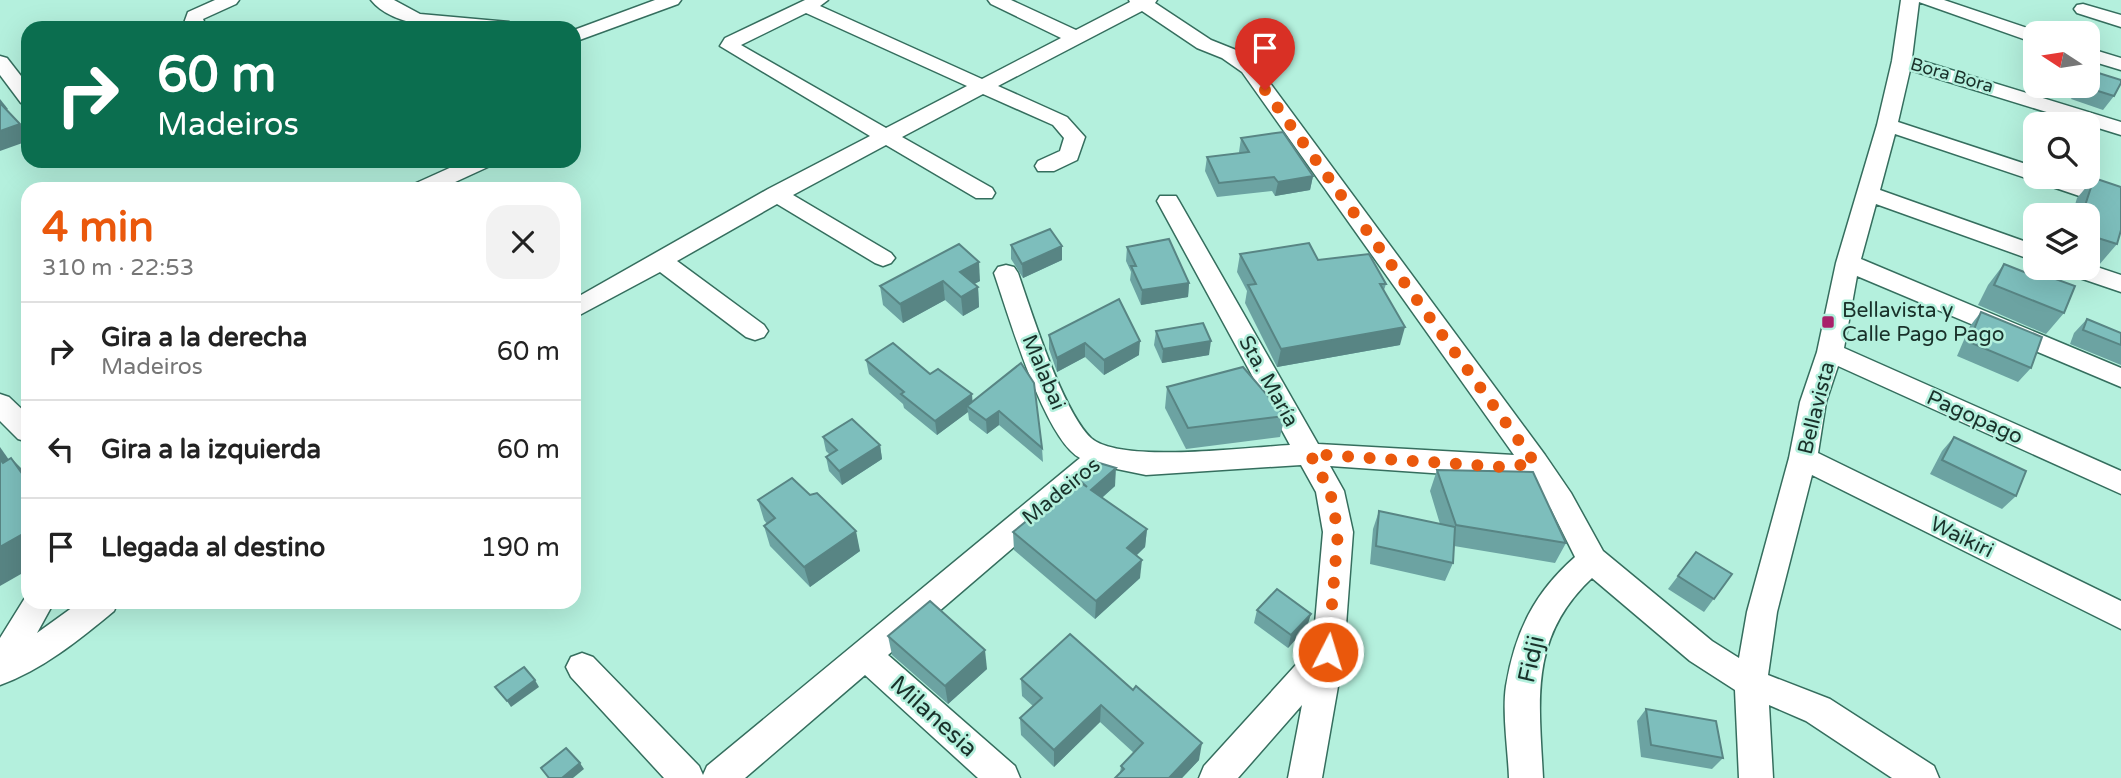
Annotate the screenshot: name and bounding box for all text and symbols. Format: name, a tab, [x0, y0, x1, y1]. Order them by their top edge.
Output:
pin	[1235, 18, 1295, 90]
north arrow	[2023, 21, 2100, 98]
map controls	[2023, 21, 2100, 280]
icon: arrive	[1246, 29, 1284, 67]
text: 60 m	[157, 46, 276, 105]
icon: right	[42, 49, 133, 140]
street label: Bora Bora	[1908, 53, 1996, 97]
text: Madeiros	[157, 106, 299, 144]
button: search	[2023, 112, 2100, 189]
text: 4 min	[42, 202, 154, 253]
button: layers	[2023, 203, 2100, 280]
button: close	[486, 205, 560, 279]
text: 310 m · 22:53	[42, 254, 194, 282]
place label: Bellavista y Calle Pago Pago	[1842, 298, 2004, 347]
marker: Bellavista y Calle Pago Pago	[1820, 314, 1836, 330]
text: Gira a la derecha	[101, 322, 307, 353]
street label: Malabai	[1017, 331, 1071, 414]
street label: Sta. María	[1233, 331, 1304, 431]
icon: right	[42, 332, 80, 370]
text: 60 m	[497, 336, 560, 367]
text: Madeiros	[101, 353, 203, 381]
street label: Bellavista	[1793, 359, 1840, 457]
street label: Pagopago	[1923, 385, 2027, 450]
icon: left	[42, 430, 80, 468]
text: Gira a la izquierda	[101, 434, 321, 465]
text: 60 m	[497, 434, 560, 465]
street label: Madeiros	[1017, 452, 1105, 530]
street label: Waikiri	[1926, 511, 1998, 563]
icon: arrive	[42, 528, 80, 566]
text: Llegada al destino	[101, 532, 325, 563]
text: 190 m	[480, 532, 560, 563]
position arrow	[1291, 615, 1365, 689]
street label: Fidji	[1512, 633, 1551, 686]
street label: Milanesia	[884, 670, 983, 763]

